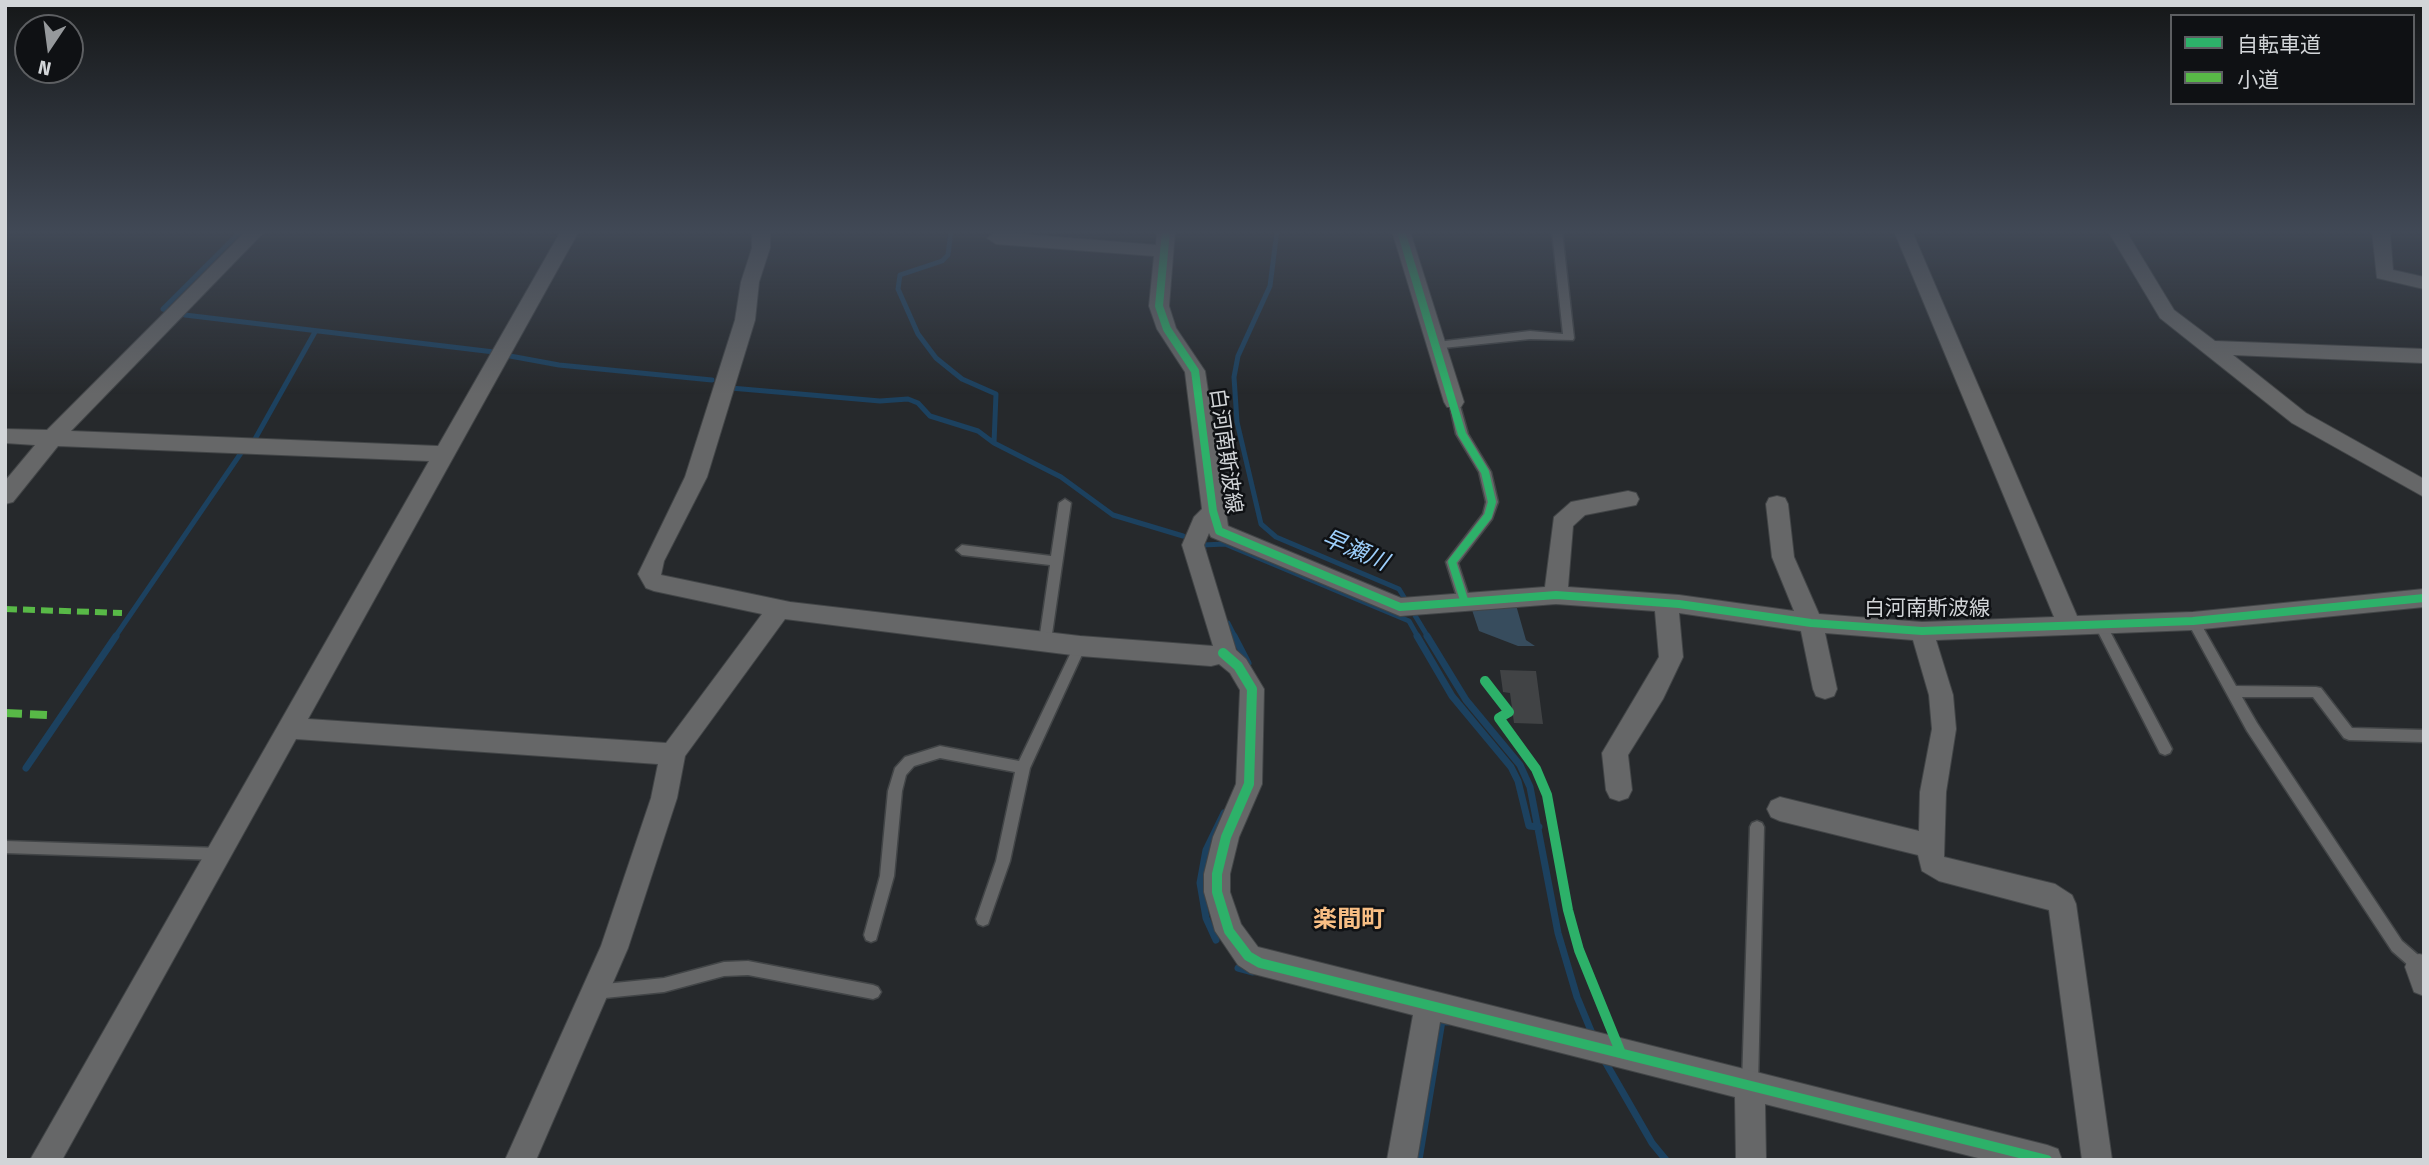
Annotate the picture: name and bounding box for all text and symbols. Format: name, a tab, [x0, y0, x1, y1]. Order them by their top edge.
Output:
north arrow	[14, 14, 84, 84]
legend	[2170, 14, 2415, 105]
text: 自転車道	[2237, 32, 2321, 58]
text: N	[36, 55, 53, 81]
text: 小道	[2237, 67, 2279, 93]
street label: 白河南斯波線	[1204, 387, 1246, 515]
water label: 早瀬川	[1318, 525, 1392, 577]
street label: 白河南斯波線	[1864, 596, 1990, 622]
district label: 楽間町	[1313, 906, 1385, 934]

